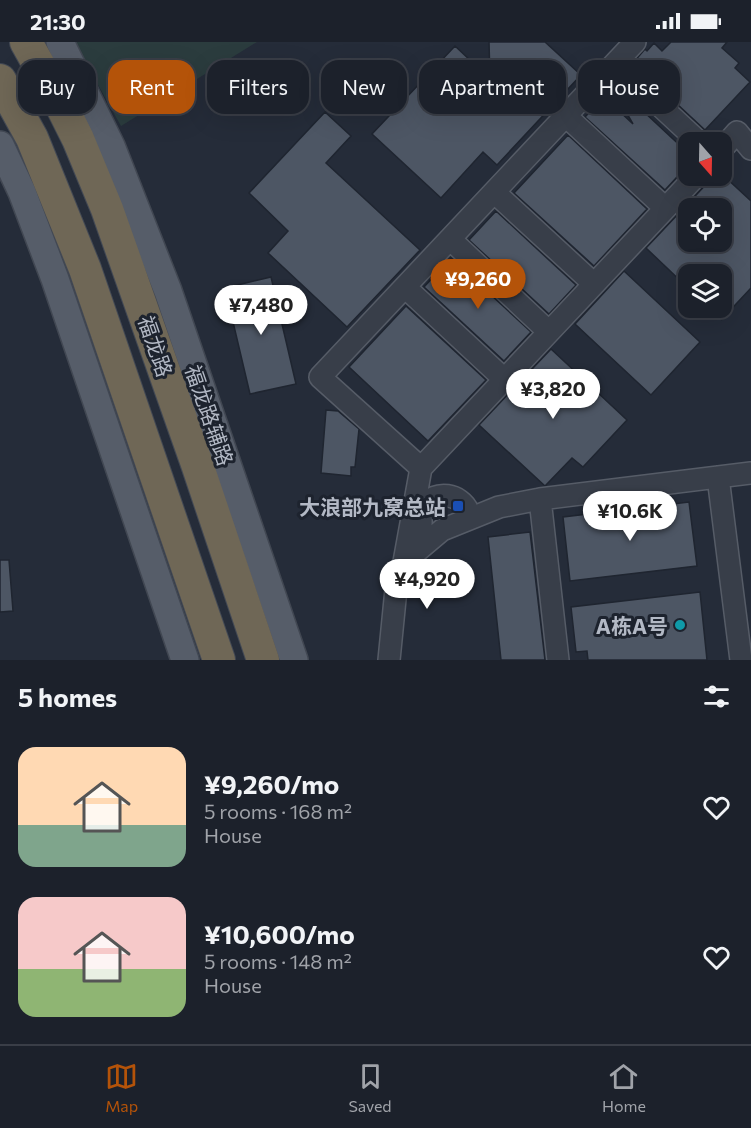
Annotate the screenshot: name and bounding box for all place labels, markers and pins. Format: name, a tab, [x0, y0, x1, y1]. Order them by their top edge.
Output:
pin: ¥9,260	[429, 259, 527, 310]
pin: ¥7,480	[212, 285, 310, 336]
pin: ¥3,820	[504, 369, 602, 420]
pin: ¥10.6K	[581, 491, 679, 542]
place label: 大浪部九窝总站	[299, 494, 446, 519]
marker: 大浪部九窝总站	[451, 499, 465, 513]
pin: ¥4,920	[378, 559, 476, 610]
place label: A栋A号	[596, 613, 668, 638]
marker: A栋A号	[673, 618, 687, 632]

